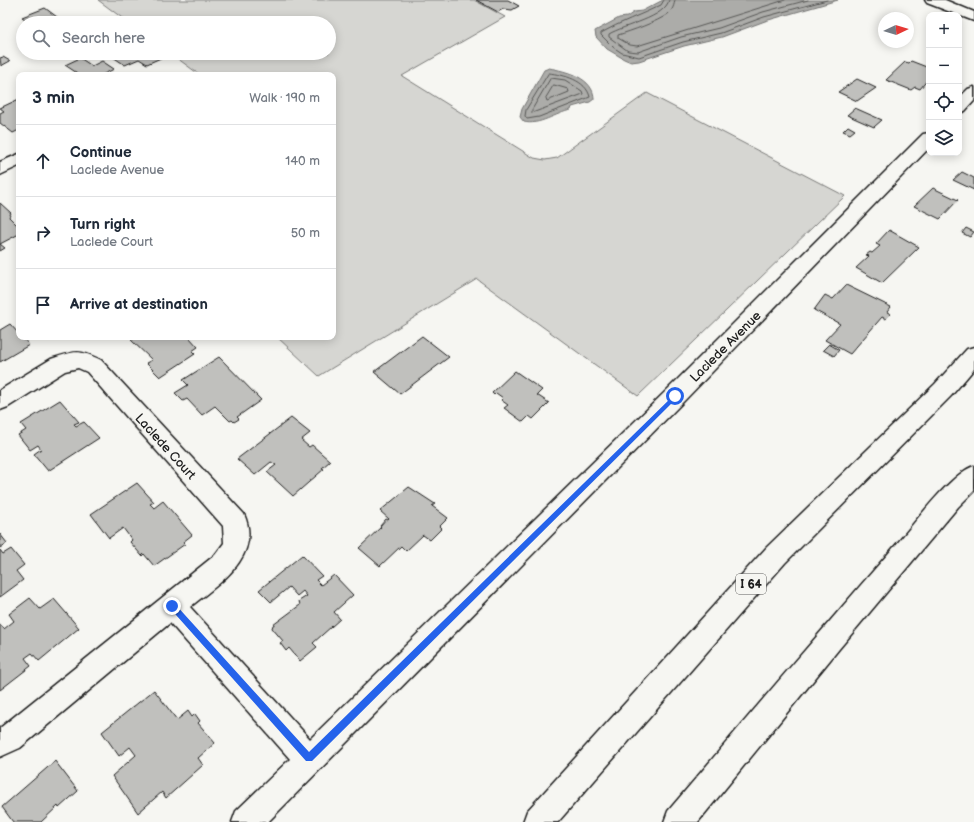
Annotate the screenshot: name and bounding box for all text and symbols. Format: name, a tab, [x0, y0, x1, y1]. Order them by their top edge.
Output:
north arrow	[878, 12, 914, 48]
map controls	[926, 12, 962, 156]
button: +	[926, 12, 962, 48]
search box	[16, 16, 336, 60]
icon: search	[30, 27, 52, 49]
text: Search here	[62, 29, 145, 48]
button: −	[926, 48, 962, 84]
button: locate	[926, 84, 962, 120]
text: 3 min	[32, 88, 75, 108]
text: Walk · 190 m	[249, 90, 320, 106]
button: layers	[926, 120, 962, 156]
text: Continue	[70, 143, 132, 162]
icon: ahead	[32, 150, 54, 172]
text: 140 m	[285, 153, 320, 169]
text: Laclede Avenue	[70, 162, 164, 178]
text: Turn right	[70, 215, 135, 234]
icon: right	[32, 222, 54, 244]
text: 50 m	[291, 225, 320, 241]
text: Laclede Court	[70, 234, 153, 250]
icon: arrive	[32, 294, 54, 316]
text: Arrive at destination	[70, 295, 208, 314]
street label: Laclede Avenue	[687, 308, 765, 386]
route start	[666, 387, 684, 405]
street label: Laclede Court	[132, 410, 199, 483]
road number: I 64	[736, 574, 766, 594]
route end	[163, 597, 181, 615]

